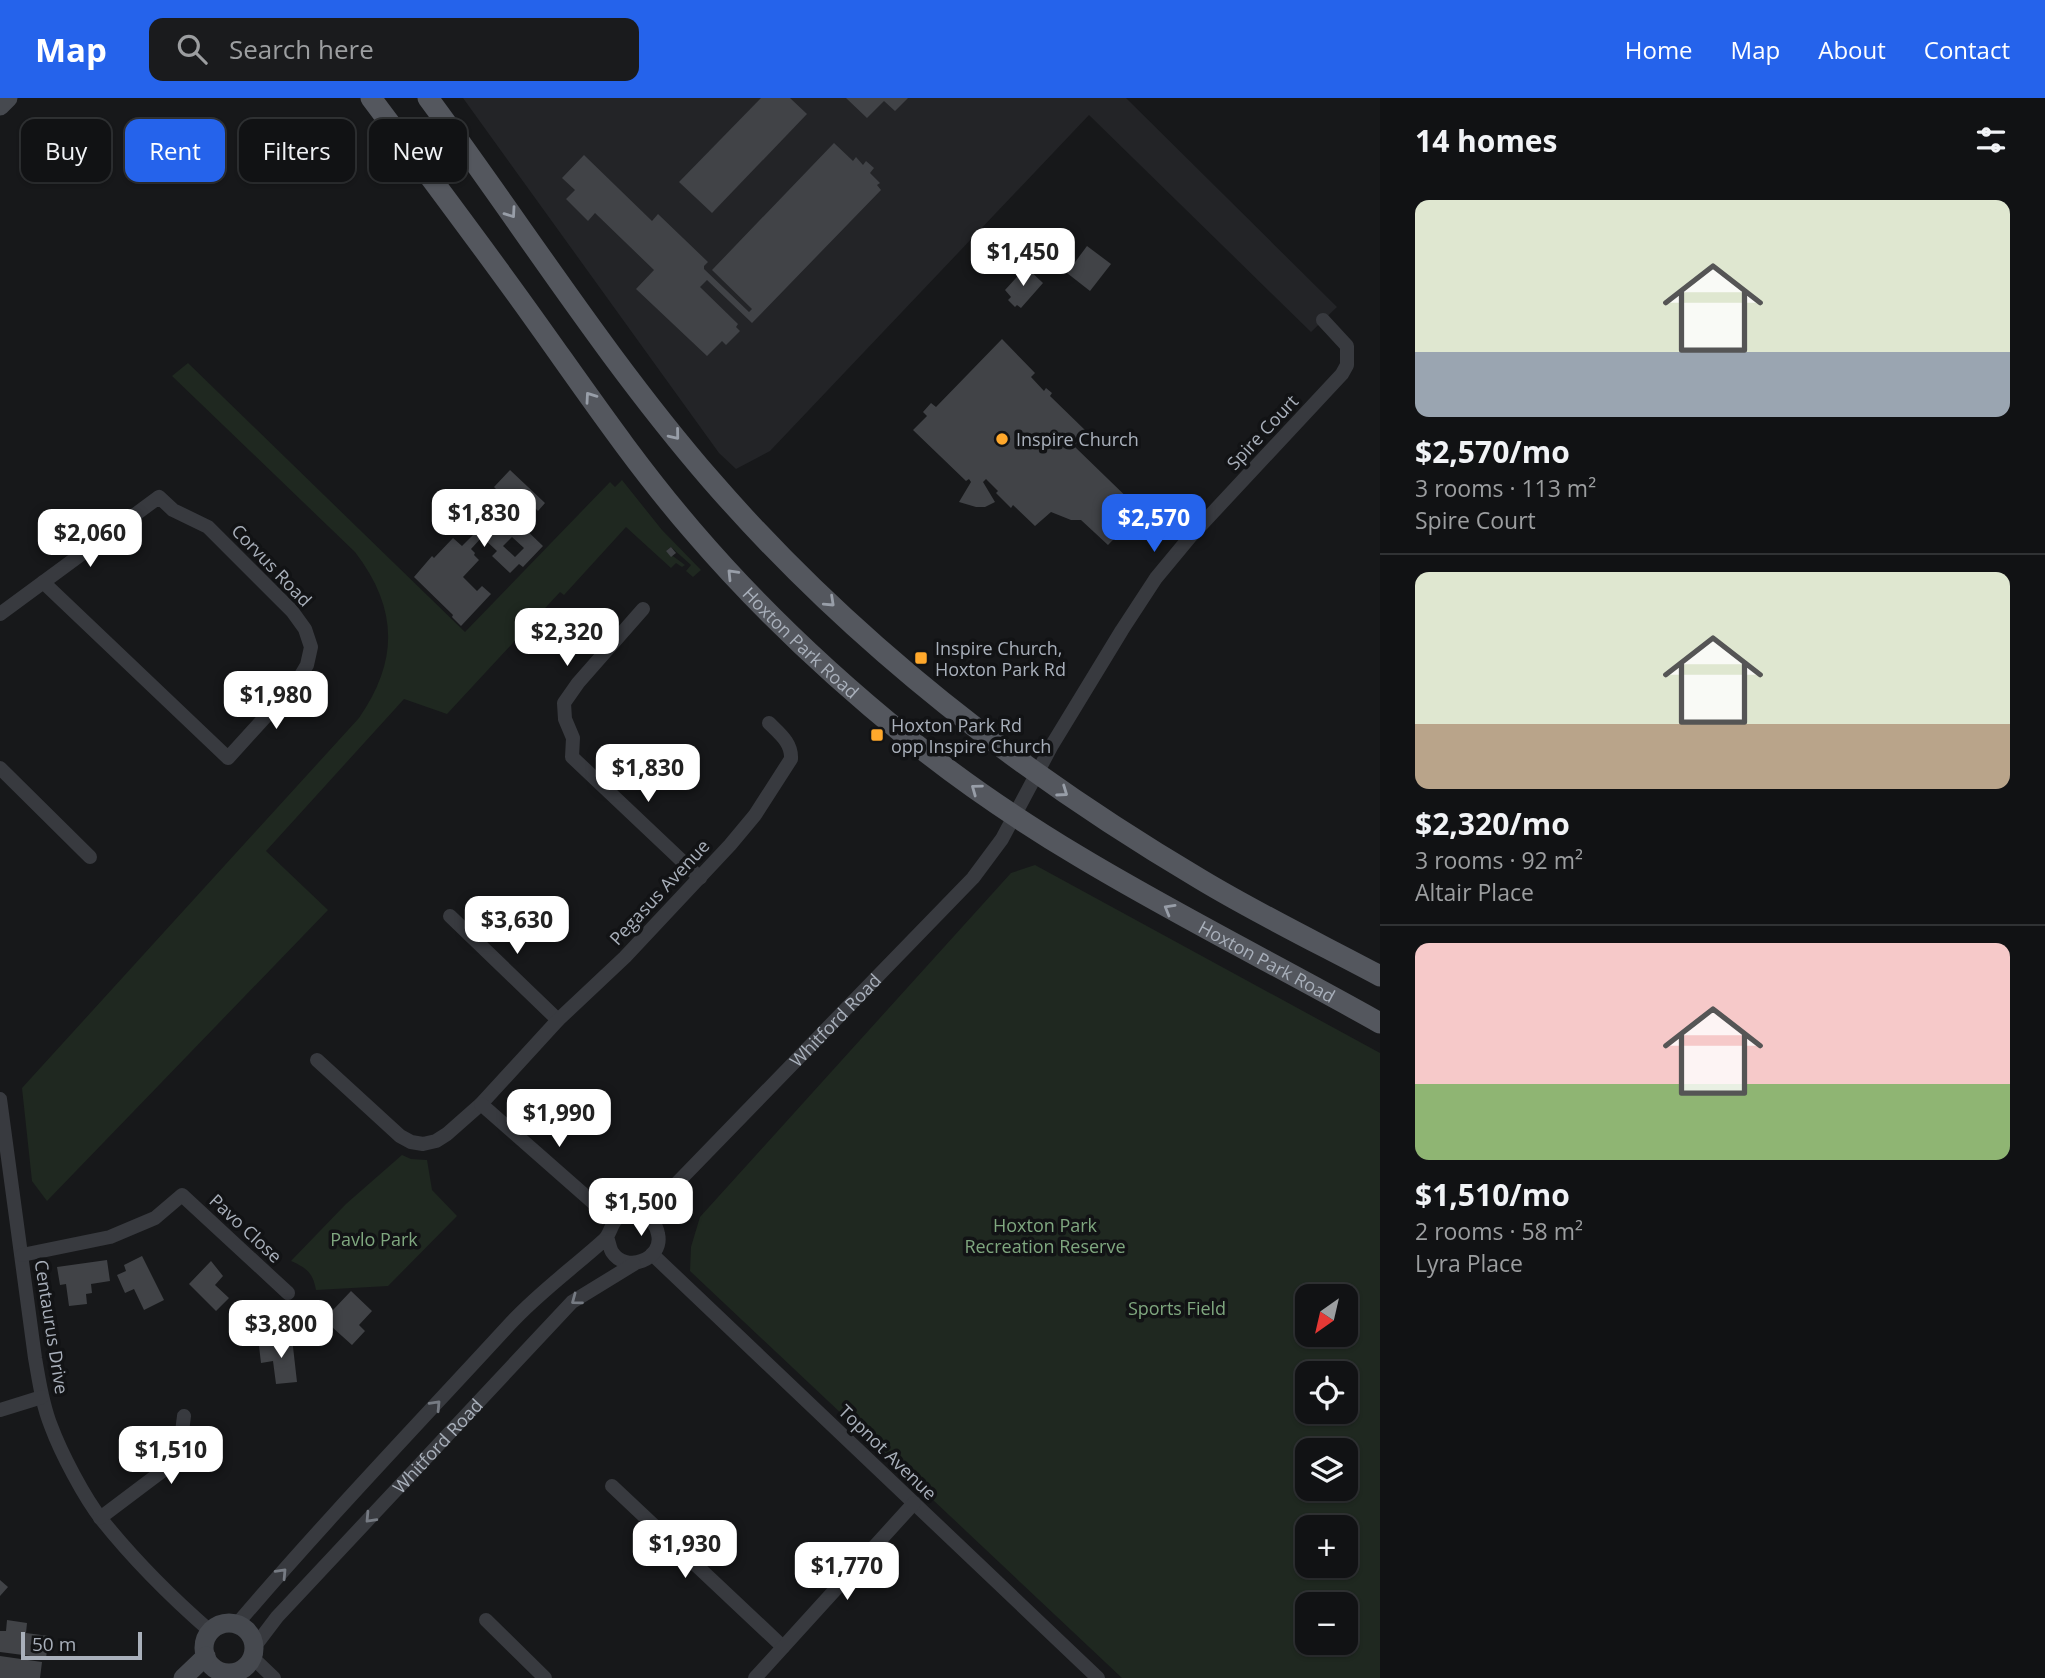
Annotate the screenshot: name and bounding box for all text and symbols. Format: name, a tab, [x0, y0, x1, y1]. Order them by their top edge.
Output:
search box	[149, 18, 639, 81]
text: Map	[35, 27, 107, 72]
icon: search	[173, 30, 211, 68]
text: Search here	[229, 31, 374, 67]
text: Home	[1625, 33, 1693, 66]
text: Map	[1731, 33, 1780, 66]
text: About	[1818, 33, 1886, 66]
text: Contact	[1924, 33, 2010, 66]
chip: Buy	[21, 119, 111, 182]
chip: Rent	[125, 119, 225, 182]
chip: Filters	[239, 119, 355, 182]
chip: New	[369, 119, 467, 182]
text: 14 homes	[1415, 120, 1558, 161]
icon: filters	[1972, 121, 2010, 159]
one-way arrow	[503, 205, 515, 218]
pin: $1,450	[966, 228, 1080, 288]
text: $1,450	[987, 235, 1059, 267]
icon: home	[1650, 245, 1776, 371]
street label: Spire Court	[1221, 389, 1303, 475]
one-way arrow	[586, 392, 598, 405]
one-way arrow	[667, 427, 679, 440]
place label: Inspire Church	[1016, 427, 1139, 451]
marker: Inspire Church	[994, 431, 1010, 447]
text: $2,570/mo	[1415, 431, 1570, 472]
text: 3 rooms · 113 m²	[1415, 472, 1596, 504]
pin: $1,830	[427, 490, 541, 549]
pin: $2,570	[1097, 494, 1211, 554]
text: $1,830	[448, 496, 520, 528]
text: $2,570	[1118, 501, 1190, 533]
text: Spire Court	[1415, 504, 1536, 536]
pin: $2,060	[33, 510, 147, 569]
text: $2,060	[54, 516, 126, 548]
street label: Corvus Road	[227, 519, 317, 611]
one-way arrow	[728, 569, 741, 582]
street label: Hoxton Park Road	[738, 582, 864, 704]
one-way arrow	[821, 594, 834, 606]
pin: $2,320	[510, 608, 624, 668]
text: $2,320	[531, 615, 603, 647]
icon: home	[1650, 617, 1776, 743]
place label: Inspire Church, Hoxton Park Rd	[935, 636, 1066, 681]
marker: Inspire Church, Hoxton Park Rd	[913, 650, 929, 666]
pin: $1,980	[219, 672, 333, 731]
text: $1,980	[240, 678, 312, 710]
place label: Hoxton Park Rd opp Inspire Church	[891, 713, 1051, 758]
marker: Hoxton Park Rd opp Inspire Church	[869, 727, 885, 743]
pin: $1,830	[591, 744, 705, 804]
text: $1,830	[612, 751, 684, 783]
one-way arrow	[1055, 784, 1068, 796]
one-way arrow	[971, 785, 984, 797]
text: $2,320/mo	[1415, 803, 1570, 844]
street label: Pegasus Avenue	[604, 834, 714, 950]
text: 3 rooms · 92 m²	[1415, 844, 1583, 876]
text: Altair Place	[1415, 876, 1534, 908]
pin: $3,630	[460, 896, 574, 956]
text: $3,630	[481, 903, 553, 935]
one-way arrow	[1164, 904, 1177, 917]
street label: Hoxton Park Road	[1194, 915, 1340, 1008]
street label: Whitford Road	[784, 968, 886, 1072]
icon: home	[1650, 988, 1776, 1114]
pin: $1,990	[502, 1090, 616, 1149]
text: $1,990	[523, 1096, 595, 1128]
text: $1,510/mo	[1415, 1174, 1570, 1215]
pin: $1,500	[584, 1178, 698, 1238]
text: $1,500	[605, 1185, 677, 1217]
street label: Pavo Close	[205, 1188, 287, 1268]
park label: Hoxton Park Recreation Reserve	[964, 1213, 1126, 1258]
text: 2 rooms · 58 m²	[1415, 1215, 1583, 1247]
park label: Pavlo Park	[330, 1227, 418, 1251]
text: Lyra Place	[1415, 1247, 1523, 1279]
street label: Centaurus Drive	[30, 1258, 74, 1396]
north arrow	[1295, 1284, 1358, 1348]
map controls	[1295, 1284, 1358, 1655]
one-way arrow	[572, 1291, 584, 1304]
park label: Sports Field	[1128, 1296, 1226, 1320]
pin: $3,800	[224, 1300, 338, 1360]
text: $3,800	[245, 1307, 317, 1339]
button: locate	[1295, 1361, 1358, 1424]
street label: Whitford Road	[387, 1393, 488, 1498]
street label: Topnot Avenue	[834, 1399, 942, 1505]
one-way arrow	[428, 1400, 440, 1413]
pin: $1,510	[114, 1426, 228, 1486]
text: $1,510	[135, 1433, 207, 1465]
button: layers	[1295, 1438, 1358, 1501]
one-way arrow	[365, 1510, 378, 1523]
button: +	[1295, 1515, 1358, 1578]
pin: $1,930	[628, 1520, 742, 1580]
text: $1,930	[649, 1527, 721, 1559]
pin: $1,770	[790, 1542, 904, 1602]
text: $1,770	[811, 1549, 883, 1581]
one-way arrow	[274, 1568, 287, 1581]
button: −	[1295, 1592, 1358, 1655]
scale bar	[21, 1629, 142, 1661]
text: 50 m	[32, 1631, 76, 1657]

